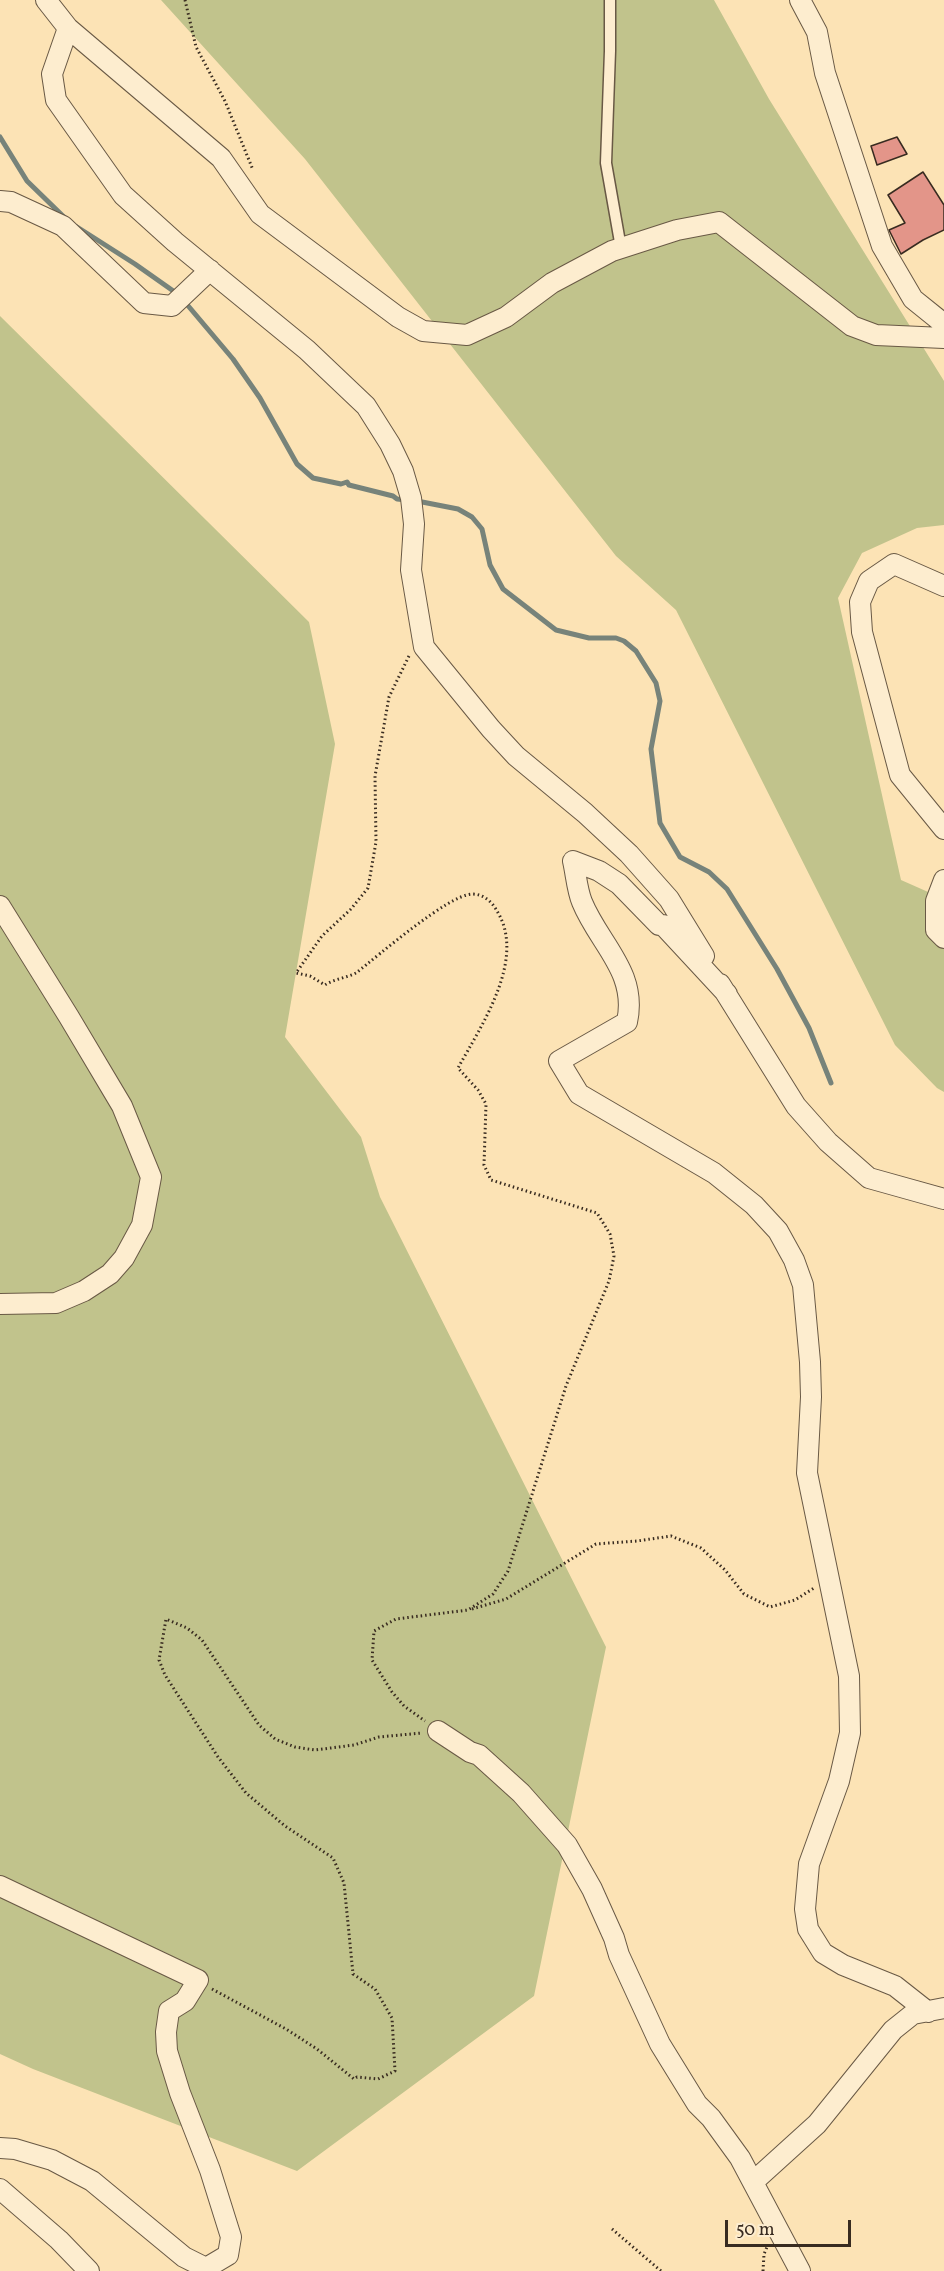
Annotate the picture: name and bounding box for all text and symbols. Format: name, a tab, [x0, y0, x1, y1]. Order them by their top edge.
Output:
scale bar	[728, 2208, 854, 2246]
text: 50 m	[736, 2218, 775, 2243]

